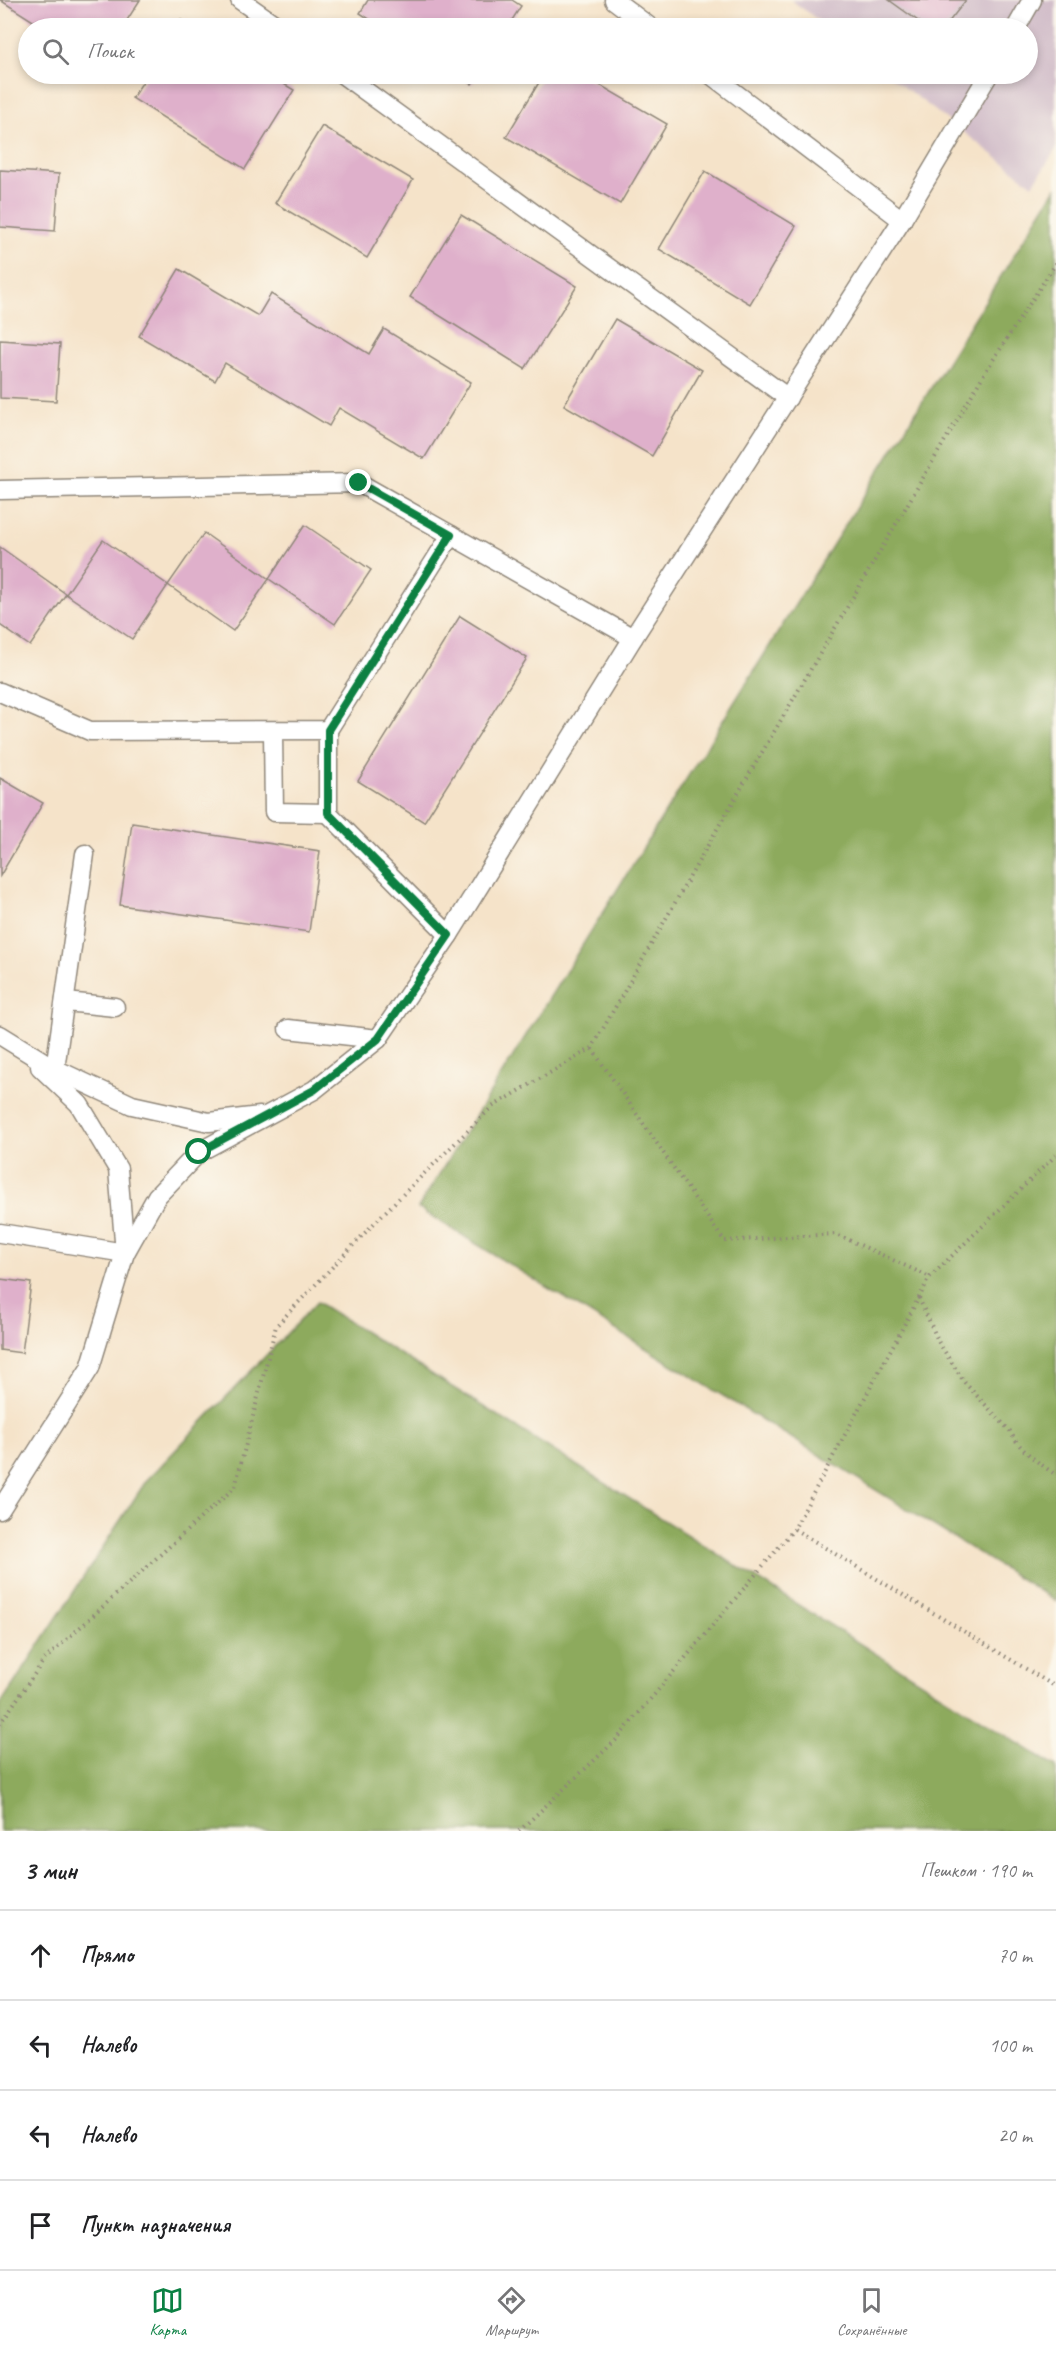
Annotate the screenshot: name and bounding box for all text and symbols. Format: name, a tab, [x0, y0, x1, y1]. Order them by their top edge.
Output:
search box	[18, 18, 1038, 84]
icon: search	[39, 35, 72, 68]
text: Поиск	[87, 37, 133, 65]
route end	[345, 469, 371, 495]
route start	[185, 1138, 211, 1164]
text: 3 мин	[24, 1854, 77, 1887]
text: Пешком · 190 m	[920, 1858, 1032, 1883]
icon: ahead	[24, 1939, 57, 1972]
text: Прямо	[81, 1941, 133, 1969]
text: 70 m	[998, 1943, 1032, 1968]
icon: left	[24, 2029, 57, 2062]
text: Налево	[81, 2031, 137, 2059]
text: 100 m	[989, 2033, 1032, 2058]
icon: left	[24, 2119, 57, 2152]
text: Налево	[81, 2121, 137, 2149]
text: 20 m	[998, 2123, 1032, 2148]
icon: arrive	[24, 2209, 57, 2242]
text: Пункт назначения	[81, 2211, 230, 2239]
tab: Карта	[150, 2284, 186, 2340]
tab: Маршрут	[485, 2284, 538, 2340]
tab: Сохранённые	[837, 2284, 906, 2340]

